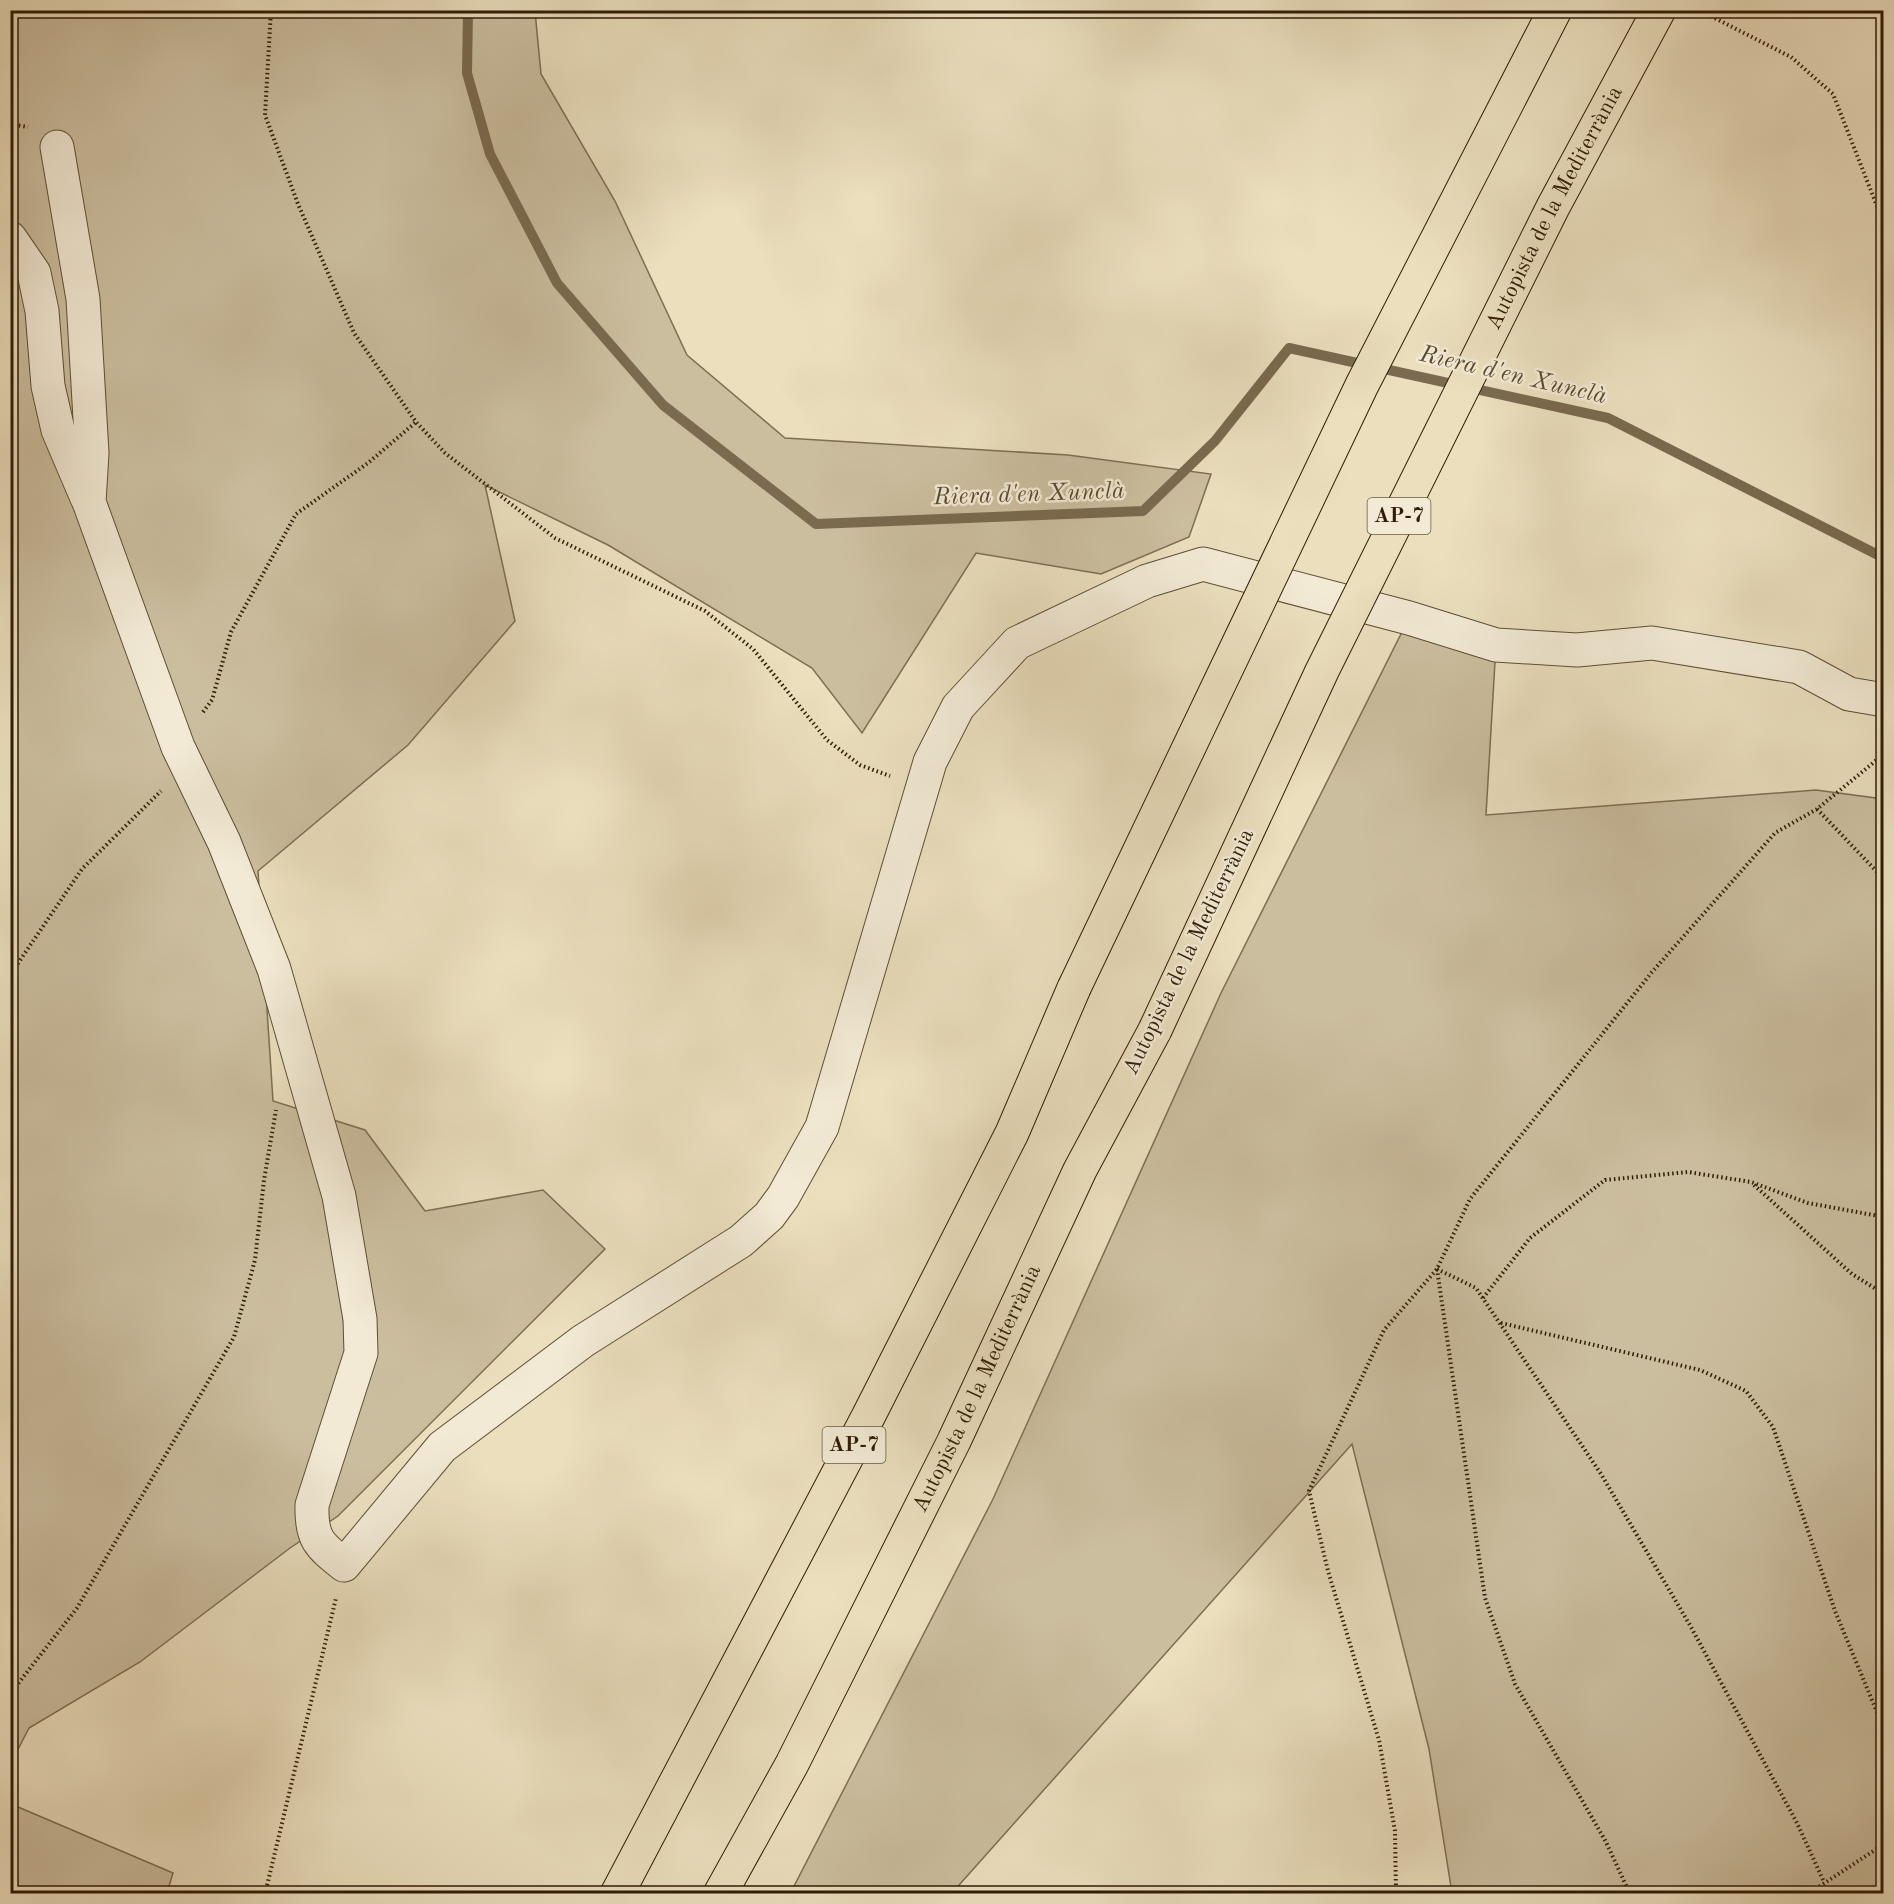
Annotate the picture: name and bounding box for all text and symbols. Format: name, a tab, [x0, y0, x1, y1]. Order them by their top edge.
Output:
street label: Autopista de la Mediterrània	[1483, 83, 1627, 333]
water label: Riera d'en Xunclà	[1416, 343, 1609, 409]
water label: Riera d'en Xunclà	[932, 480, 1125, 510]
road number: AP-7	[1368, 498, 1430, 534]
street label: Autopista de la Mediterrània	[1120, 825, 1258, 1079]
street label: Autopista de la Mediterrània	[909, 1262, 1045, 1516]
road number: AP-7	[822, 1427, 886, 1463]

